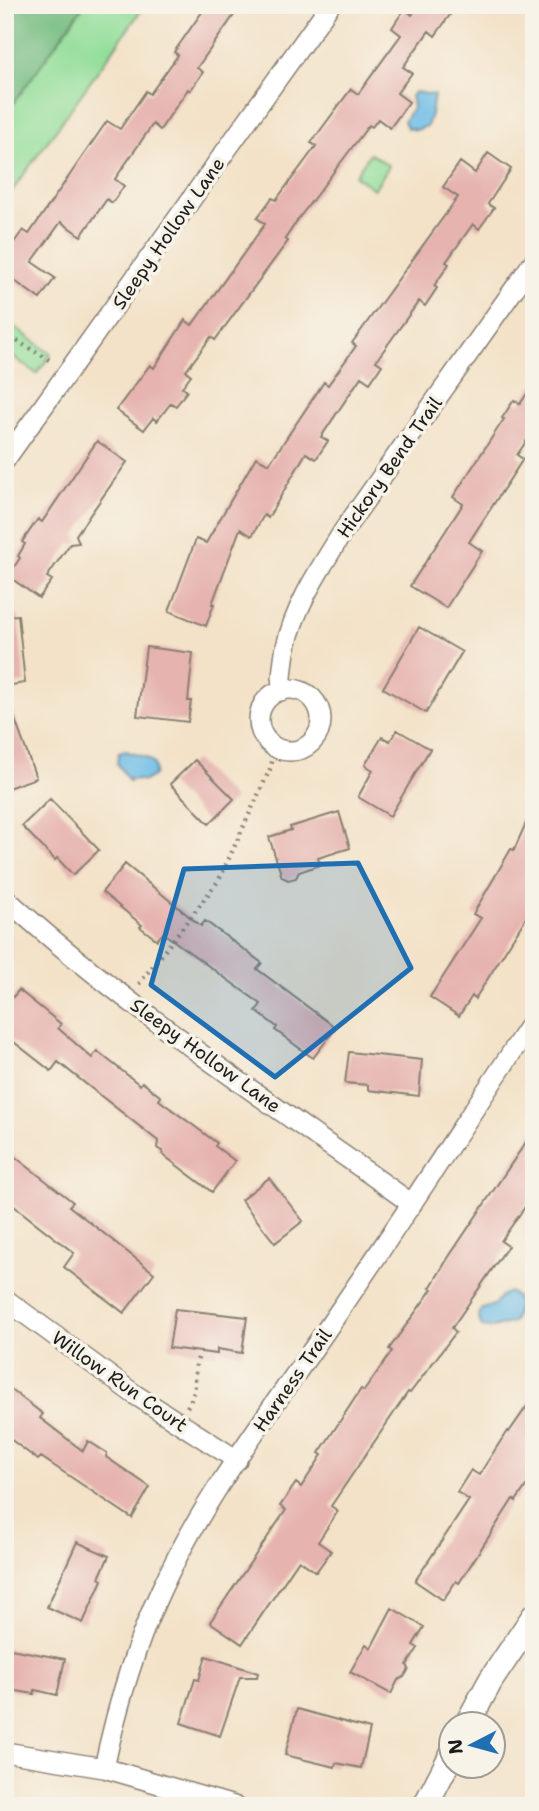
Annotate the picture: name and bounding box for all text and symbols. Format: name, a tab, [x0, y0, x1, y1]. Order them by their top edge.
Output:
street label: Sleepy Hollow Lane	[106, 152, 230, 314]
street label: Hickory Bend Trail	[331, 391, 448, 543]
street label: Sleepy Hollow Lane	[125, 992, 286, 1118]
street label: Harness Trail	[247, 1323, 337, 1437]
street label: Willow Run Court	[47, 1325, 193, 1438]
north arrow	[438, 1710, 508, 1780]
text: N	[442, 1738, 469, 1756]

